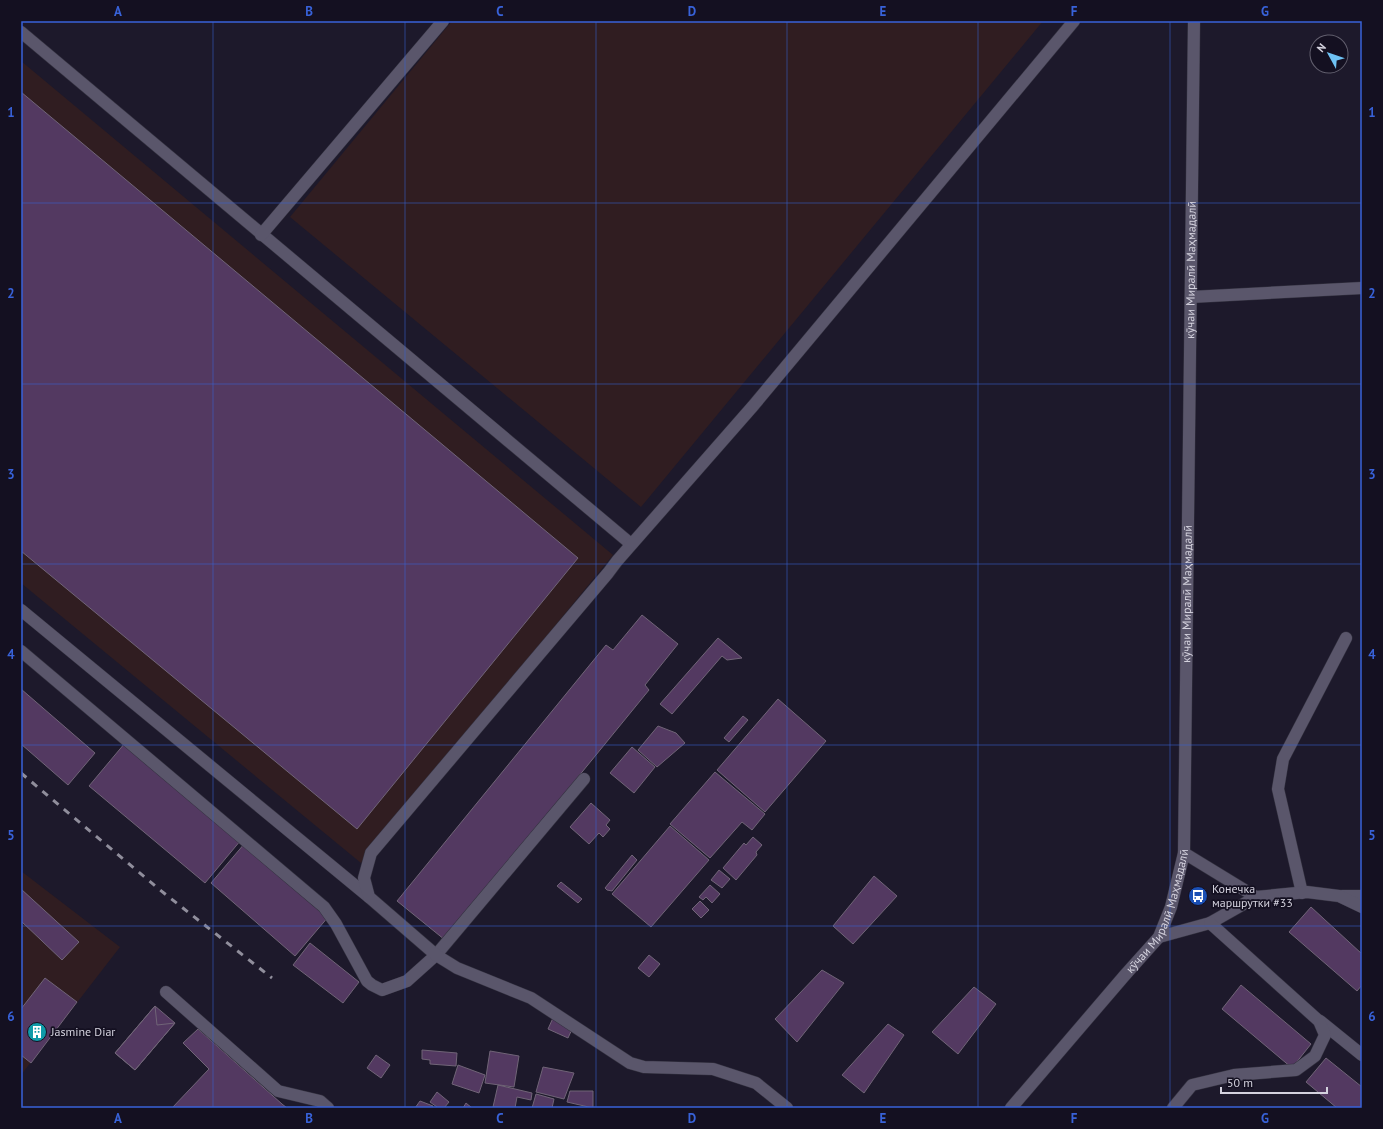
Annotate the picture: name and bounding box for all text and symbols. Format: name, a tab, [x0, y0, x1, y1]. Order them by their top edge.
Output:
text: A	[114, 3, 122, 20]
text: B	[305, 3, 313, 20]
text: C	[496, 3, 504, 20]
text: D	[688, 3, 696, 20]
text: E	[880, 3, 887, 20]
text: F	[1071, 3, 1078, 20]
text: G	[1261, 3, 1269, 20]
north arrow	[1309, 34, 1349, 74]
text: N	[1314, 40, 1329, 55]
text: 1	[7, 104, 15, 121]
text: 1	[1368, 104, 1376, 121]
street label: кӯчаи Миралӣ Маҳмадалӣ	[1182, 201, 1199, 339]
text: 2	[7, 285, 15, 302]
text: 2	[1368, 285, 1376, 302]
text: 3	[7, 466, 15, 483]
text: 3	[1368, 466, 1376, 483]
street label: кӯчаи Миралӣ Маҳмадалӣ	[1178, 525, 1195, 663]
text: 4	[7, 646, 15, 663]
text: 4	[1368, 646, 1376, 663]
text: 5	[7, 827, 15, 844]
text: 5	[1368, 827, 1376, 844]
street label: кӯчаи Миралӣ Маҳмадалӣ	[1122, 849, 1191, 976]
place label: Конечка маршрутки #33	[1212, 881, 1293, 910]
bus stop icon: Конечка маршрутки #33	[1187, 885, 1209, 907]
text: 6	[7, 1008, 15, 1025]
text: 6	[1368, 1008, 1376, 1025]
building icon: Jasmine Diar	[26, 1021, 48, 1043]
place label: Jasmine Diar	[50, 1024, 115, 1039]
scale bar	[1221, 1069, 1327, 1095]
text: 50 m	[1227, 1075, 1253, 1090]
text: A	[114, 1110, 122, 1127]
text: B	[305, 1110, 313, 1127]
text: C	[496, 1110, 504, 1127]
text: D	[688, 1110, 696, 1127]
text: E	[880, 1110, 887, 1127]
text: F	[1071, 1110, 1078, 1127]
text: G	[1261, 1110, 1269, 1127]

